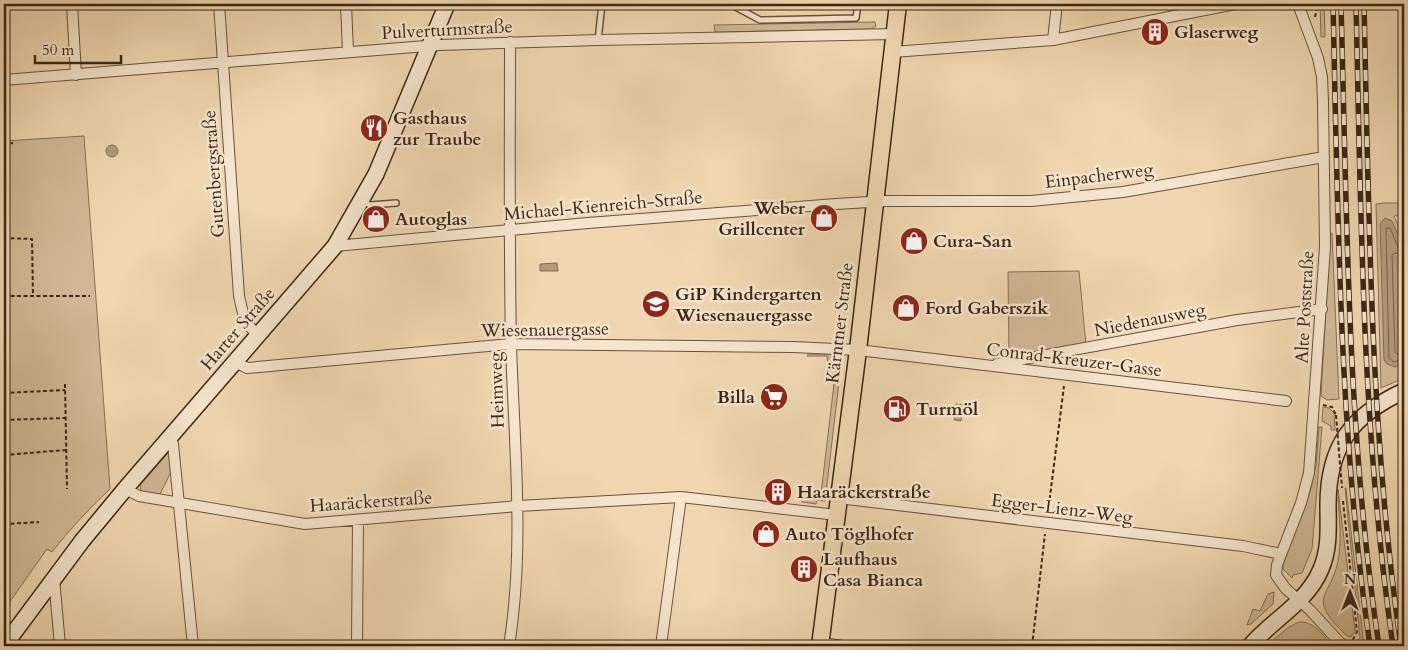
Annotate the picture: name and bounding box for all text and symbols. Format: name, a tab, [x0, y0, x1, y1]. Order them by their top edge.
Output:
street label: Pulverturmstraße	[381, 14, 513, 46]
building icon: Glaserweg	[1140, 17, 1170, 47]
place label: Glaserweg	[1174, 20, 1258, 45]
scale bar	[35, 32, 121, 64]
text: 50 m	[42, 40, 74, 60]
place label: Gasthaus zur Traube	[393, 106, 482, 152]
street label: Gutenbergstraße	[197, 109, 231, 239]
restaurant icon: Gasthaus zur Traube	[359, 113, 389, 143]
street label: Einpacherweg	[1043, 157, 1156, 195]
street label: Michael-Kienreich-Straße	[503, 185, 703, 227]
place label: Weber Grillcenter	[718, 196, 806, 242]
shop icon: Weber Grillcenter	[809, 203, 839, 233]
shop icon: Autoglas	[361, 204, 391, 234]
place label: Autoglas	[395, 207, 467, 232]
shop icon: Cura-San	[899, 226, 929, 256]
place label: Cura-San	[933, 229, 1013, 254]
street label: Alte Poststraße	[1290, 250, 1320, 364]
street label: Kärntner Straße	[820, 261, 860, 385]
street label: Harter Straße	[195, 282, 281, 376]
place label: GiP Kindergarten Wiesenauergasse	[674, 282, 822, 328]
school or university icon: GiP Kindergarten Wiesenauergasse	[641, 289, 671, 319]
shop icon: Ford Gaberszik	[891, 293, 921, 323]
place label: Ford Gaberszik	[925, 296, 1049, 321]
street label: Niedenausweg	[1092, 297, 1209, 343]
street label: Wiesenauergasse	[480, 316, 609, 344]
street label: Conrad-Kreuzer-Gasse	[985, 337, 1163, 383]
street label: Heimweg	[483, 351, 511, 429]
supermarket icon: Billa	[759, 382, 789, 412]
place label: Billa	[717, 385, 755, 410]
fuel station icon: Turmöl	[882, 394, 912, 424]
place label: Turmöl	[916, 397, 978, 422]
building icon: Haaräckerstraße	[763, 477, 793, 507]
place label: Haaräckerstraße	[797, 480, 931, 505]
street label: Haaräckerstraße	[309, 485, 433, 519]
street label: Egger-Lienz-Weg	[990, 488, 1135, 530]
shop icon: Auto Töglhofer	[751, 519, 781, 549]
place label: Auto Töglhofer	[785, 522, 915, 547]
place label: Laufhaus Casa Bianca	[823, 547, 923, 593]
building icon: Laufhaus Casa Bianca	[789, 554, 819, 584]
north arrow	[1326, 568, 1376, 618]
text: N	[1344, 570, 1356, 589]

